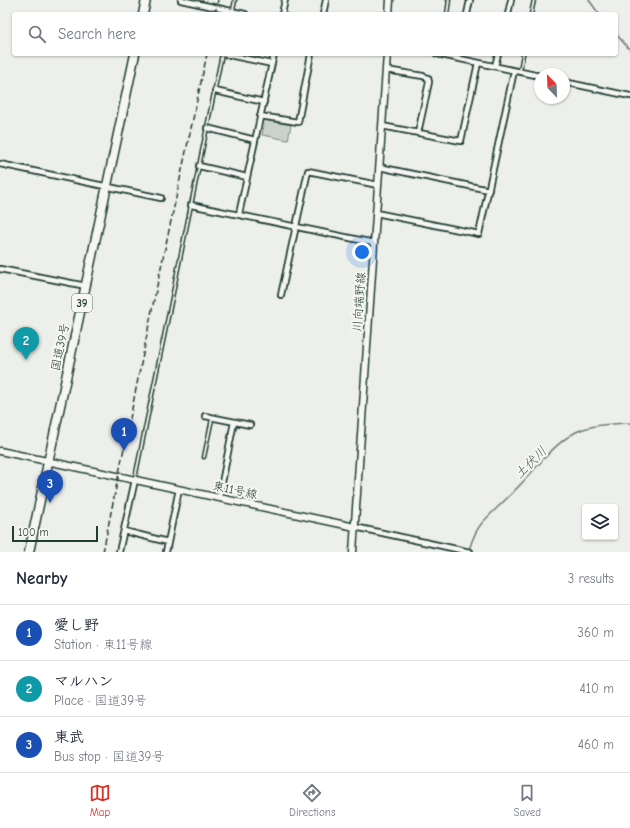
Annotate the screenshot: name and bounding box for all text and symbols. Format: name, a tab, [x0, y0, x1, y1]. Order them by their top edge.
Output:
search box	[12, 12, 618, 56]
icon: search	[26, 23, 48, 45]
text: Search here	[58, 25, 136, 43]
north arrow	[534, 68, 570, 104]
your location	[352, 242, 372, 262]
street label: 川向端野線	[350, 272, 368, 332]
road number: 39	[72, 294, 92, 312]
street label: 国道39号	[48, 322, 72, 372]
pin: 2	[13, 327, 39, 360]
pin: 1	[111, 418, 137, 451]
water label: 土伏川	[511, 443, 549, 481]
pin: 3	[37, 470, 63, 503]
street label: 東11号線	[211, 478, 259, 502]
map controls	[582, 504, 618, 540]
button: layers	[582, 504, 618, 540]
scale bar	[12, 524, 98, 543]
text: 100 m	[18, 526, 49, 539]
text: Nearby	[16, 569, 67, 588]
text: 3 results	[568, 571, 614, 586]
text: 愛し野	[54, 616, 99, 634]
text: 1	[26, 625, 32, 640]
text: 360 m	[577, 625, 614, 640]
text: Station · 東11号線	[54, 637, 152, 652]
text: マルハン	[54, 672, 113, 690]
text: 2	[26, 681, 32, 696]
text: 410 m	[580, 681, 614, 696]
text: Place · 国道39号	[54, 693, 147, 708]
text: 東武	[54, 728, 84, 746]
text: 3	[26, 737, 32, 752]
text: 460 m	[578, 737, 614, 752]
text: Bus stop · 国道39号	[54, 749, 164, 764]
tab: Map	[89, 782, 111, 819]
tab: Directions	[289, 782, 336, 819]
tab: Saved	[514, 782, 541, 819]

